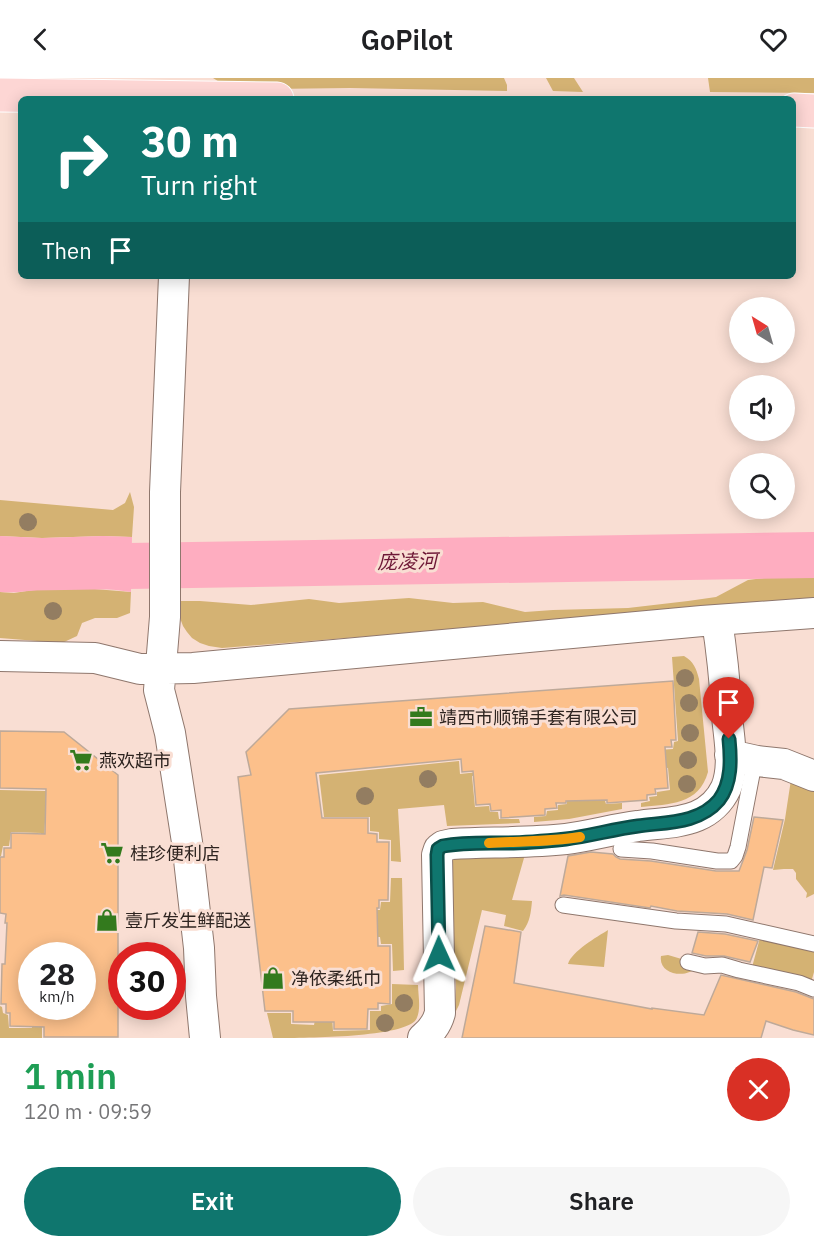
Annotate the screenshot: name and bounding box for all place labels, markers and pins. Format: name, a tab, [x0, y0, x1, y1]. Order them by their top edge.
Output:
pin	[703, 677, 754, 739]
office icon: 靖西市顺锦手套有限公司	[408, 704, 434, 730]
place label: 靖西市顺锦手套有限公司	[439, 706, 637, 729]
supermarket icon: 燕欢超市	[68, 747, 94, 773]
place label: 燕欢超市	[99, 749, 171, 772]
supermarket icon: 桂珍便利店	[99, 840, 125, 866]
place label: 桂珍便利店	[130, 842, 220, 865]
shop icon: 壹斤发生鲜配送	[94, 907, 120, 933]
place label: 壹斤发生鲜配送	[125, 909, 251, 932]
shop icon: 净依柔纸巾	[260, 965, 286, 991]
place label: 净依柔纸巾	[291, 967, 381, 990]

